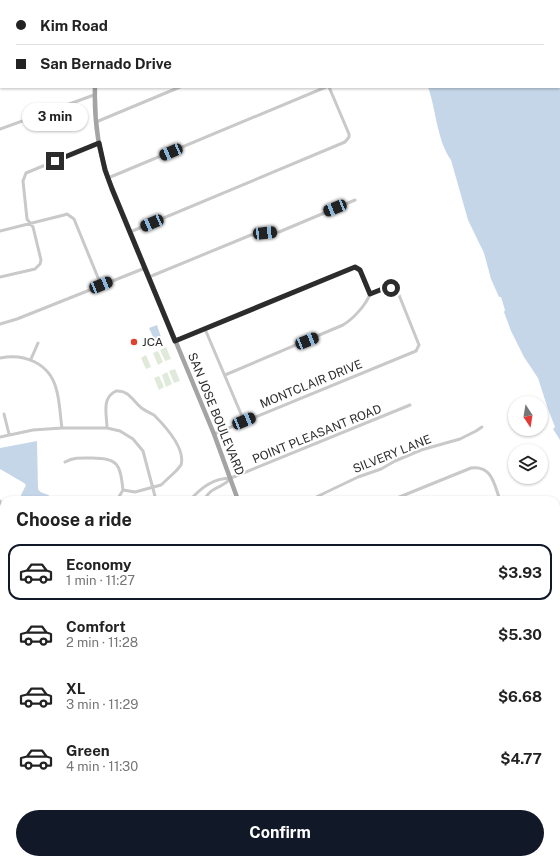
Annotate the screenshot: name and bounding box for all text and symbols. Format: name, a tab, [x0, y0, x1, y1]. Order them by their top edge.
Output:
text: Kim Road	[40, 17, 108, 34]
text: San Bernado Drive	[40, 55, 172, 72]
callout: 3 min	[22, 103, 88, 131]
text: 3 min	[38, 109, 72, 124]
car	[158, 142, 184, 162]
route end	[46, 152, 64, 170]
car	[322, 198, 348, 218]
car	[139, 213, 165, 233]
car	[252, 226, 278, 240]
car	[88, 275, 114, 295]
route start	[382, 279, 400, 297]
car	[294, 331, 320, 351]
place label: JCA	[142, 335, 164, 349]
marker: JCA	[129, 337, 139, 347]
street label: SAN JOSE BOULEVARD	[185, 351, 247, 477]
street label: MONTCLAIR DRIVE	[258, 357, 364, 411]
north arrow	[508, 396, 548, 436]
map controls	[508, 396, 548, 484]
street label: POINT PLEASANT ROAD	[250, 402, 384, 466]
car	[231, 411, 257, 431]
street label: SILVERY LANE	[351, 432, 433, 476]
button: layers	[508, 444, 548, 484]
text: Choose a ride	[16, 509, 132, 530]
icon: car	[18, 554, 54, 590]
text: Economy	[66, 556, 131, 573]
text: $3.93	[498, 564, 542, 581]
text: 1 min · 11:27	[66, 573, 135, 588]
icon: car	[18, 616, 54, 652]
text: Comfort	[66, 618, 126, 635]
text: $5.30	[498, 626, 542, 643]
text: 2 min · 11:28	[66, 635, 138, 650]
icon: car	[18, 678, 54, 714]
text: XL	[66, 680, 85, 697]
text: $6.68	[498, 688, 542, 705]
text: 3 min · 11:29	[66, 697, 138, 712]
icon: car	[18, 740, 54, 776]
text: Green	[66, 742, 110, 759]
text: $4.77	[500, 750, 542, 767]
text: 4 min · 11:30	[66, 759, 138, 774]
button: Confirm	[16, 810, 544, 856]

